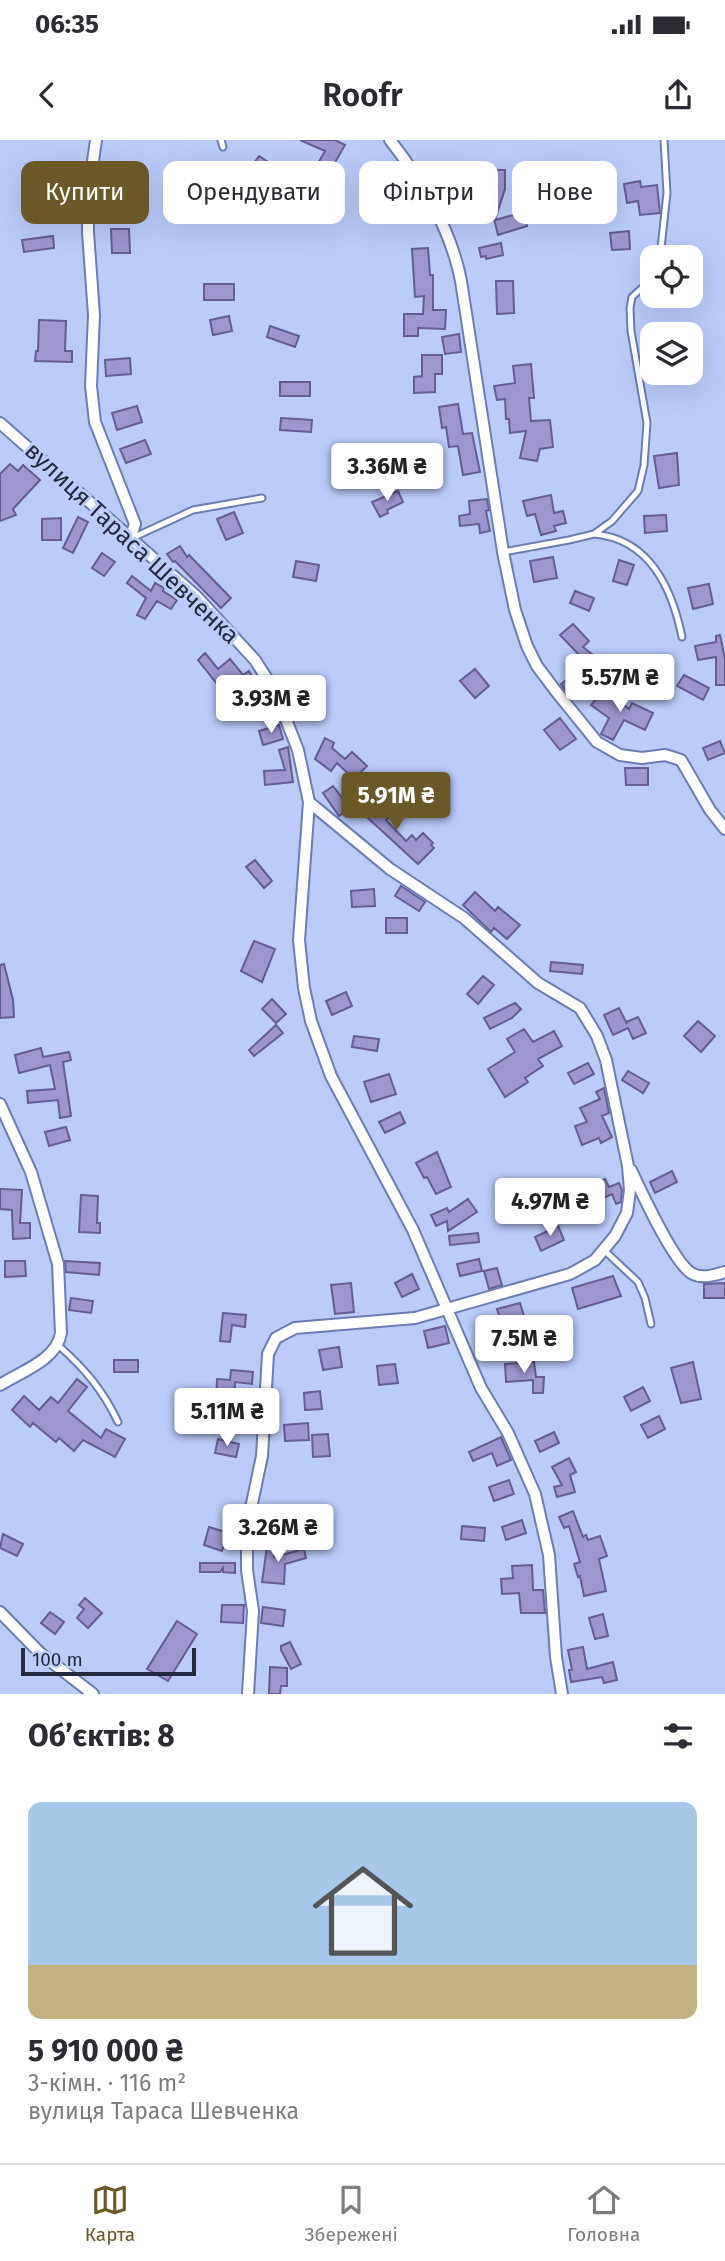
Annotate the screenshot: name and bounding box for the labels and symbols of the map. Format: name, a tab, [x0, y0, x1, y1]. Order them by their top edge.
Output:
street label: вулиця Тараса Шевченка	[19, 436, 245, 650]
pin: 3.36M ₴	[322, 444, 452, 503]
pin: 5.57M ₴	[555, 654, 685, 714]
pin: 3.93M ₴	[206, 676, 336, 735]
pin: 5.91M ₴	[331, 772, 461, 832]
pin: 4.97M ₴	[485, 1178, 615, 1238]
pin: 7.5M ₴	[467, 1316, 581, 1375]
pin: 5.11M ₴	[162, 1388, 292, 1448]
pin: 3.26M ₴	[213, 1504, 343, 1564]
scale bar	[21, 1645, 196, 1677]

